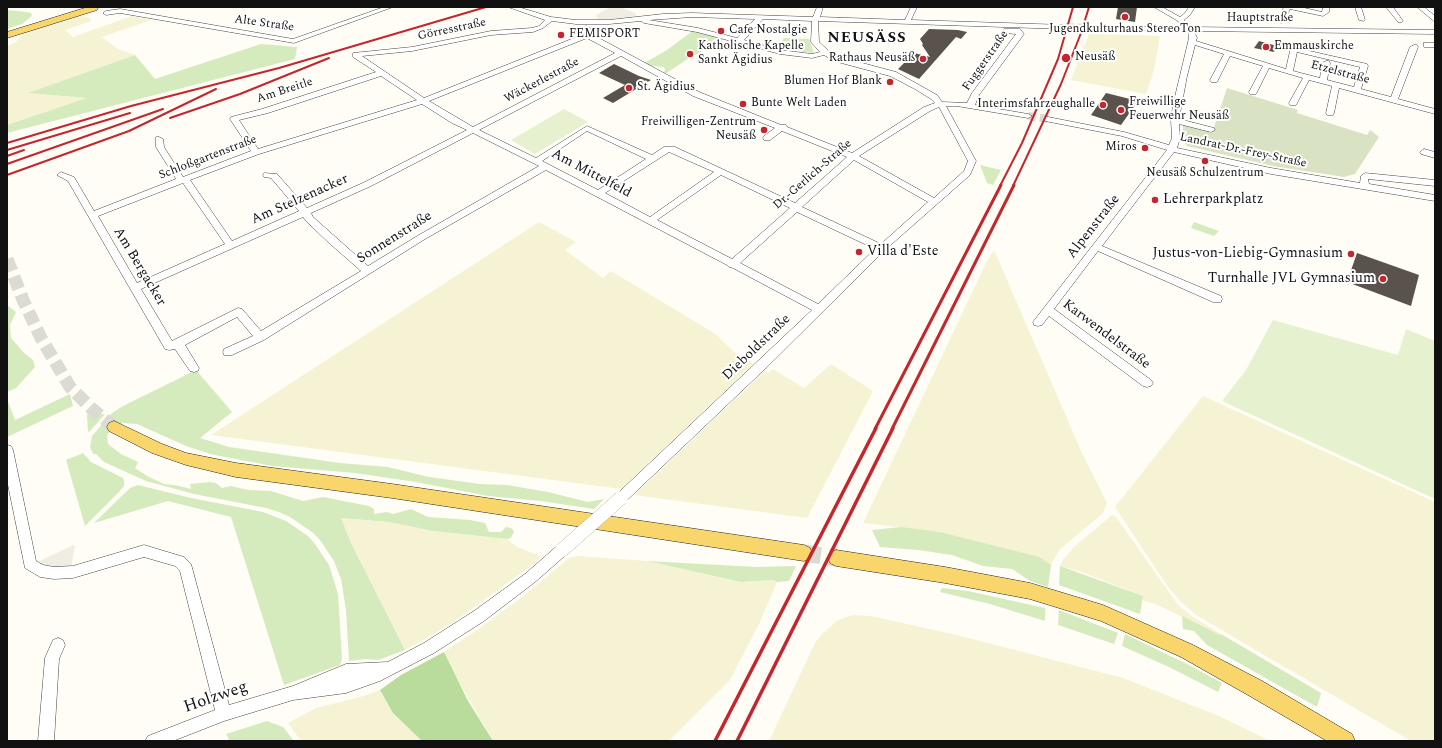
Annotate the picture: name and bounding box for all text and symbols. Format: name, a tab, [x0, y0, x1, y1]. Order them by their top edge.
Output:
marker: Jugendkulturhaus StereoTon	[1120, 12, 1130, 22]
street label: Hauptstraße	[1227, 12, 1293, 26]
street label: Alte Straße	[233, 13, 295, 35]
street label: Görresstraße	[417, 16, 487, 44]
place label: Jugendkulturhaus StereoTon	[1049, 23, 1201, 37]
place label: Cafe Nostalgie	[729, 24, 807, 38]
marker: Cafe Nostalgie	[716, 26, 726, 36]
place label: FEMISPORT	[569, 28, 640, 42]
street label: Fuggerstraße	[960, 28, 1012, 94]
marker: FEMISPORT	[556, 30, 566, 40]
district label: NEUSÄSS	[827, 30, 907, 48]
place label: Katholische Kapelle Sankt Ägidius	[698, 40, 804, 68]
place label: Emmauskirche	[1274, 40, 1354, 54]
marker: Emmauskirche	[1261, 42, 1271, 52]
marker: Katholische Kapelle Sankt Ägidius	[685, 49, 695, 59]
place label: Neusäß	[1075, 51, 1115, 65]
place label: Rathaus Neusäß	[829, 52, 915, 66]
marker: Neusäß	[1060, 52, 1072, 64]
marker: Rathaus Neusäß	[918, 54, 928, 64]
street label: Wäckerlestraße	[502, 55, 582, 107]
street label: Etzelstraße	[1309, 58, 1371, 88]
street label: Am Breitle	[255, 75, 315, 107]
place label: Blumen Hof Blank	[784, 75, 882, 89]
marker: Blumen Hof Blank	[885, 77, 895, 87]
place label: St. Ägidius	[637, 81, 695, 95]
marker: St. Ägidius	[624, 83, 634, 93]
place label: Freiwillige Feuerwehr Neusäß	[1129, 96, 1229, 124]
place label: Bunte Welt Laden	[751, 97, 847, 111]
place label: Interimsfahrzeughalle	[977, 98, 1095, 112]
marker: Bunte Welt Laden	[738, 99, 748, 109]
marker: Interimsfahrzeughalle	[1098, 100, 1108, 110]
marker: Freiwillige Feuerwehr Neusäß	[1116, 105, 1126, 115]
place label: Freiwilligen-Zentrum Neusäß	[641, 116, 756, 144]
marker: Freiwilligen-Zentrum Neusäß	[759, 125, 769, 135]
street label: Landrat-Dr.-Frey-Straße	[1178, 131, 1308, 171]
street label: Schloßgartenstraße	[157, 133, 259, 183]
street label: Dr.-Gerlich-Straße	[771, 137, 855, 213]
place label: Miros	[1105, 141, 1137, 155]
marker: Miros	[1140, 143, 1150, 153]
street label: Am Mittelfeld	[548, 146, 634, 202]
marker: Neusäß Schulzentrum	[1200, 156, 1210, 166]
place label: Neusäß Schulzentrum	[1146, 167, 1264, 181]
street label: Am Stelzenacker	[249, 171, 351, 229]
street label: Alpenstraße	[1064, 192, 1124, 262]
place label: Lehrerparkplatz	[1163, 192, 1263, 208]
marker: Lehrerparkplatz	[1150, 195, 1160, 205]
street label: Sonnenstraße	[354, 208, 436, 268]
street label: Am Bergacker	[109, 225, 169, 309]
place label: Villa d'Este	[867, 244, 938, 260]
place label: Justus-von-Liebig-Gymnasium	[1153, 246, 1343, 262]
marker: Villa d'Este	[854, 247, 864, 257]
marker: Justus-von-Liebig-Gymnasium	[1346, 249, 1356, 259]
place label: Turnhalle JVL Gymnasium	[1208, 271, 1375, 287]
marker: Turnhalle JVL Gymnasium	[1378, 274, 1388, 284]
street label: Karwendelstraße	[1059, 297, 1153, 373]
street label: Dieboldstraße	[719, 311, 795, 385]
street label: Holzweg	[181, 678, 251, 718]

